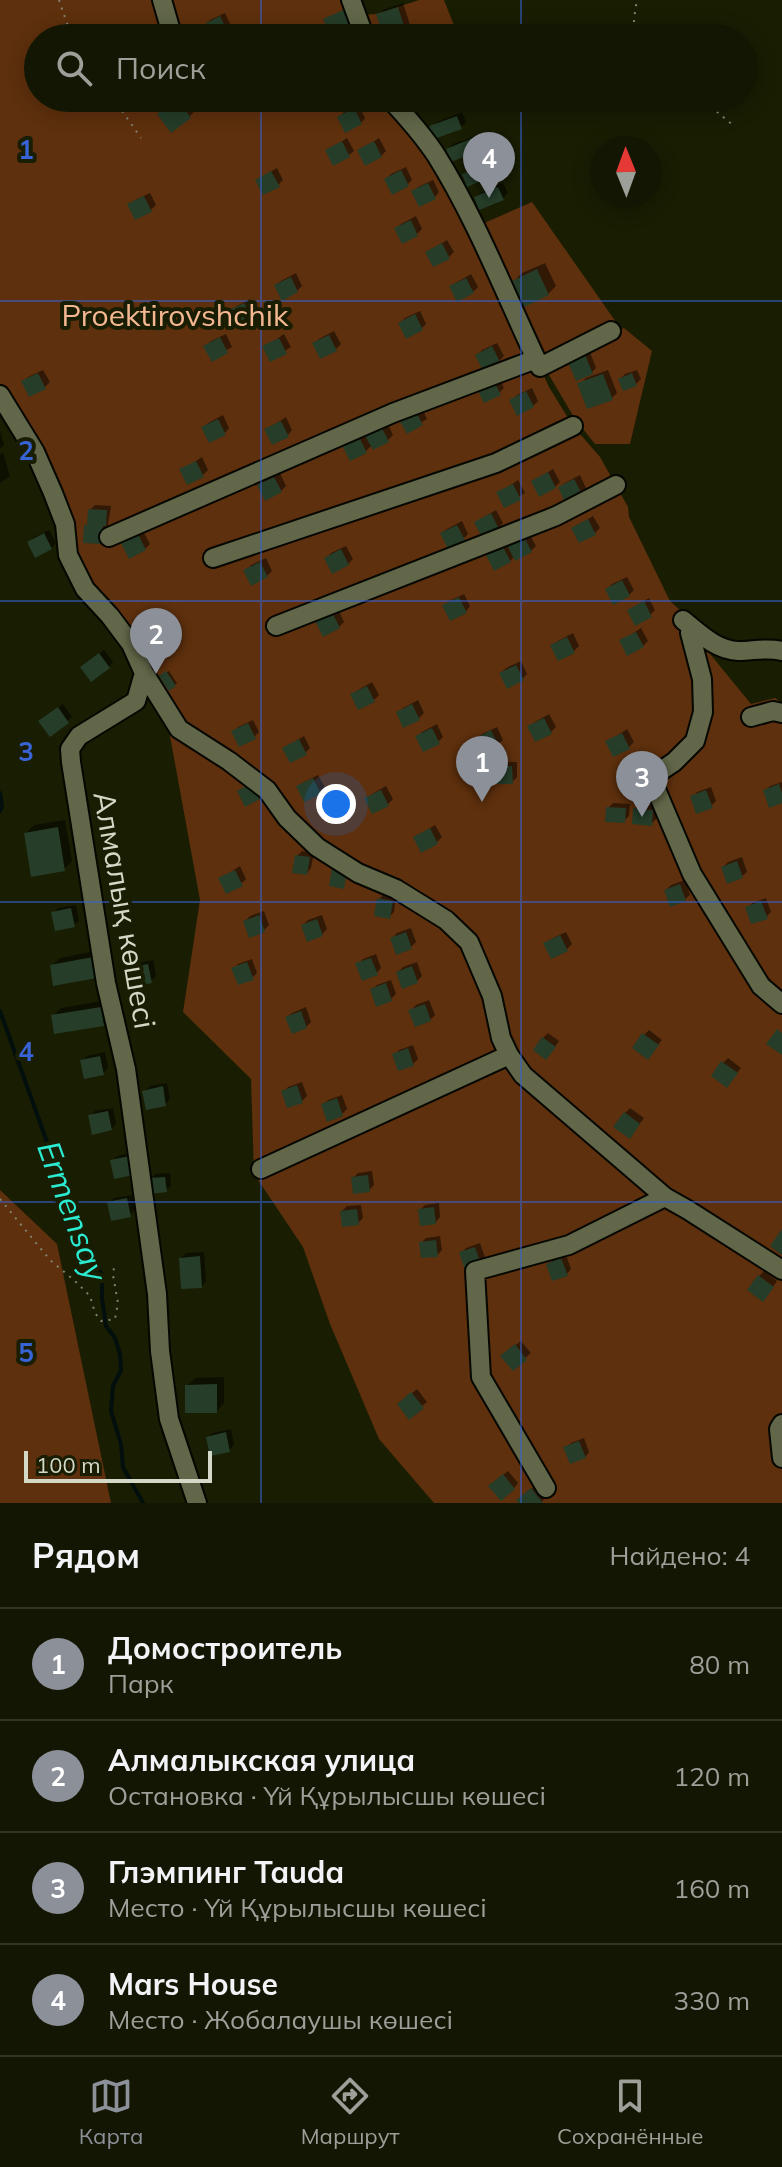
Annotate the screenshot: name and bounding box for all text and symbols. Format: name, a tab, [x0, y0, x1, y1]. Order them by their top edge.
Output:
search box	[24, 24, 758, 112]
icon: search	[52, 46, 96, 90]
text: Поиск	[116, 49, 206, 87]
pin: 4	[463, 132, 515, 198]
text: 1	[18, 133, 34, 166]
north arrow	[590, 136, 662, 208]
park label: Proektirovshchik	[62, 296, 289, 334]
text: 2	[18, 434, 34, 467]
pin: 2	[130, 608, 182, 674]
text: 3	[18, 735, 34, 768]
pin: 1	[456, 736, 508, 802]
pin: 3	[616, 751, 668, 817]
your location	[316, 784, 356, 824]
street label: Алмалық көшесі	[85, 788, 165, 1032]
text: 4	[18, 1035, 34, 1068]
water label: Ermensay	[29, 1135, 117, 1288]
text: 5	[18, 1336, 34, 1369]
scale bar	[24, 1447, 212, 1483]
text: 100 m	[36, 1451, 101, 1479]
text: Рядом	[32, 1534, 140, 1577]
text: Найдено: 4	[610, 1539, 750, 1572]
text: Домостроитель	[108, 1629, 342, 1667]
text: 1	[50, 1648, 66, 1681]
text: 80 m	[689, 1648, 750, 1681]
text: Парк	[108, 1667, 174, 1700]
text: Алмалыкская улица	[108, 1741, 415, 1779]
text: 2	[50, 1760, 66, 1793]
text: 120 m	[674, 1760, 750, 1793]
text: Остановка · Үй Құрылысшы көшесі	[108, 1779, 546, 1812]
text: Глэмпинг Tauda	[108, 1853, 344, 1891]
text: 3	[50, 1872, 66, 1905]
text: 160 m	[674, 1872, 750, 1905]
text: Место · Үй Құрылысшы көшесі	[108, 1891, 487, 1924]
text: Mars House	[108, 1965, 278, 2003]
text: 4	[50, 1984, 66, 2017]
text: 330 m	[674, 1984, 750, 2017]
text: Место · Жобалаушы көшесі	[108, 2003, 453, 2036]
tab: Карта	[79, 2074, 143, 2150]
tab: Маршрут	[301, 2074, 400, 2150]
tab: Сохранённые	[557, 2074, 703, 2150]

